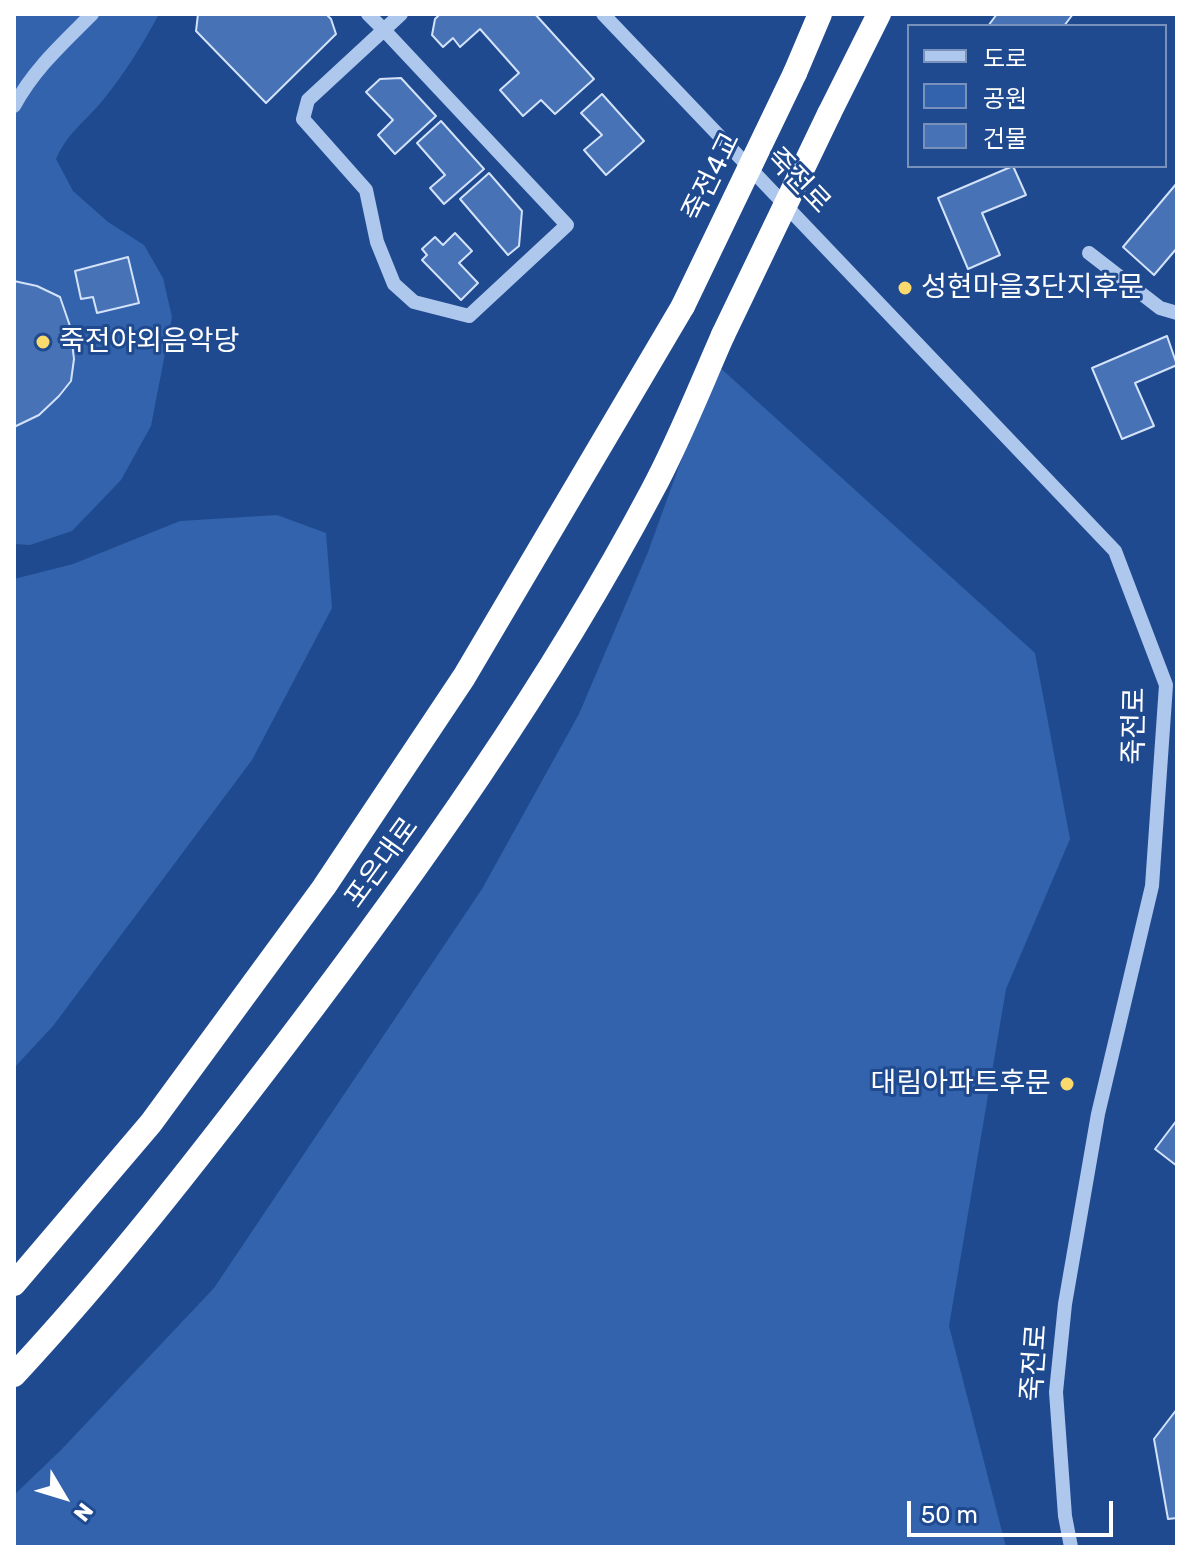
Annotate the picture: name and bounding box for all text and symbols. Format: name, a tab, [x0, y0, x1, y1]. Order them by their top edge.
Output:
legend	[907, 24, 1167, 168]
text: 도로	[983, 45, 1027, 73]
text: 공원	[983, 85, 1027, 113]
text: 건물	[983, 125, 1027, 153]
street label: 죽전4교	[676, 127, 748, 227]
street label: 죽전로	[759, 142, 837, 220]
place label: 성현마을3단지후문	[921, 271, 1144, 305]
marker: 성현마을3단지후문	[896, 279, 914, 297]
place label: 죽전야외음악당	[59, 325, 239, 359]
marker: 죽전야외음악당	[34, 333, 52, 351]
street label: 죽전로	[1118, 687, 1152, 765]
street label: 포은대로	[338, 811, 426, 915]
place label: 대림아파트후문	[871, 1067, 1051, 1101]
marker: 대림아파트후문	[1058, 1075, 1076, 1093]
street label: 죽전로	[1016, 1323, 1054, 1403]
north arrow	[24, 1457, 104, 1537]
scale bar	[911, 1485, 1117, 1535]
text: N	[68, 1498, 99, 1527]
text: 50 m	[921, 1501, 978, 1529]

